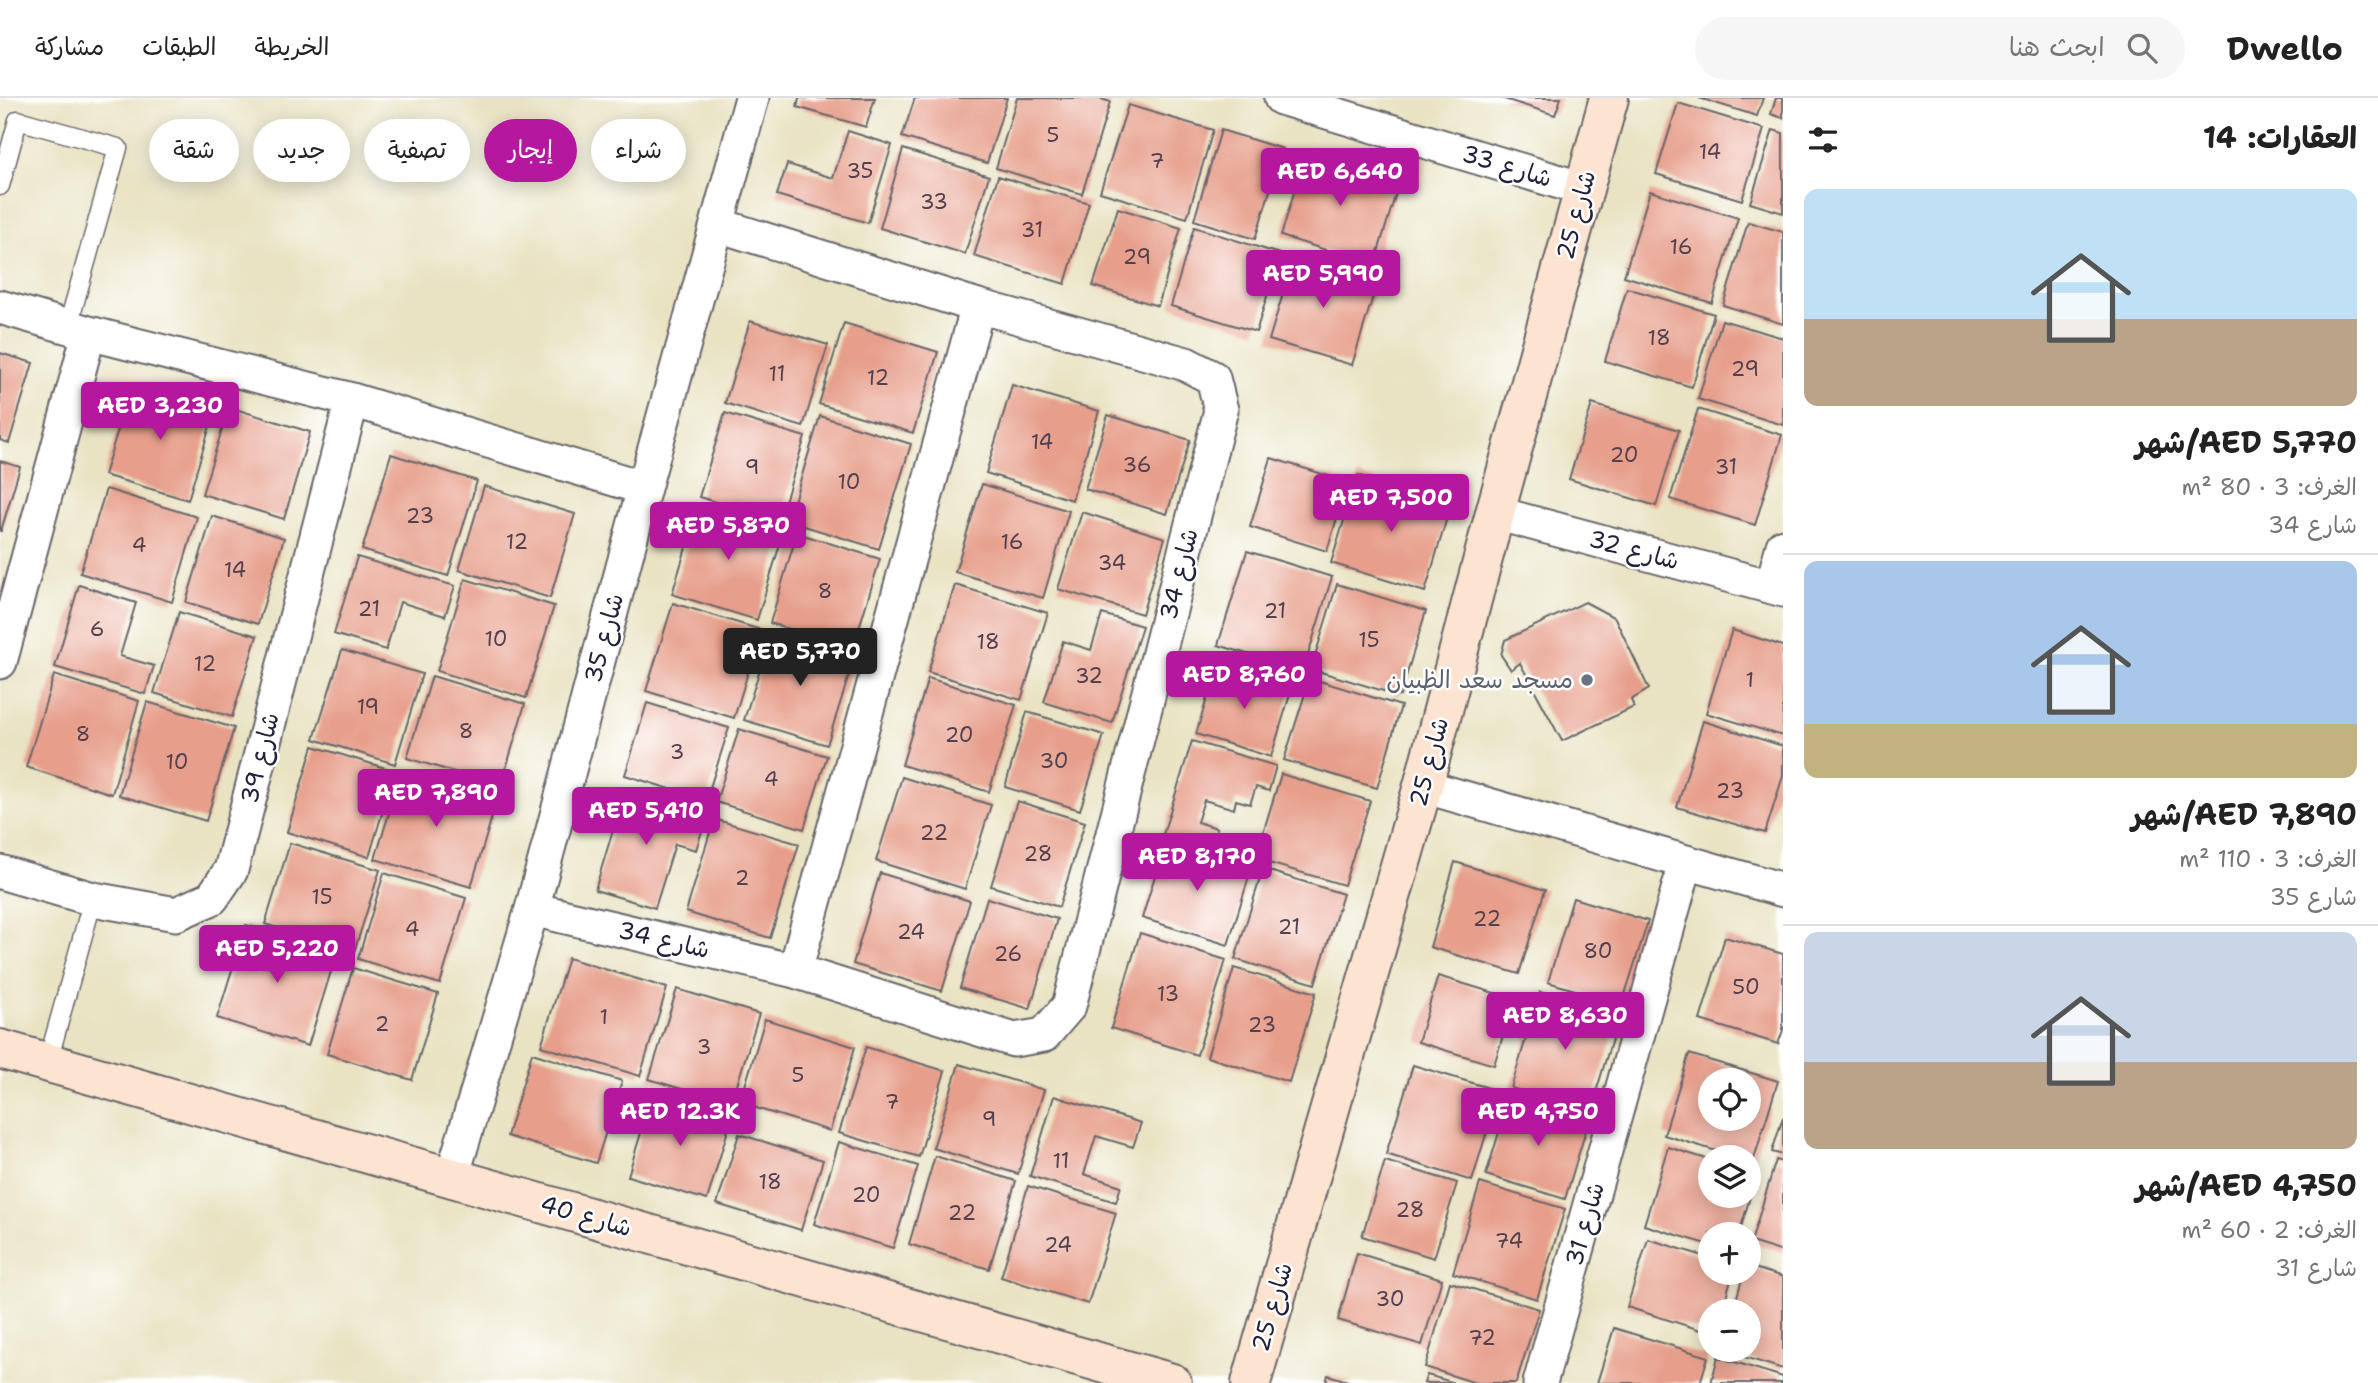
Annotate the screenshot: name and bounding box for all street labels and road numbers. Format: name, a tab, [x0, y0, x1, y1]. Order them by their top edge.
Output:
street label: شارع 33	[1458, 137, 1556, 196]
street label: شارع 25	[1549, 167, 1604, 263]
street label: شارع 32	[1585, 523, 1683, 578]
street label: شارع 34	[1152, 525, 1207, 623]
street label: شارع 35	[577, 590, 632, 686]
street label: شارع 39	[233, 709, 288, 807]
street label: شارع 25	[1402, 714, 1457, 810]
street label: شارع 34	[615, 914, 713, 967]
street label: شارع 31	[1558, 1178, 1613, 1270]
street label: شارع 40	[536, 1188, 635, 1245]
street label: شارع 25	[1244, 1259, 1301, 1356]

